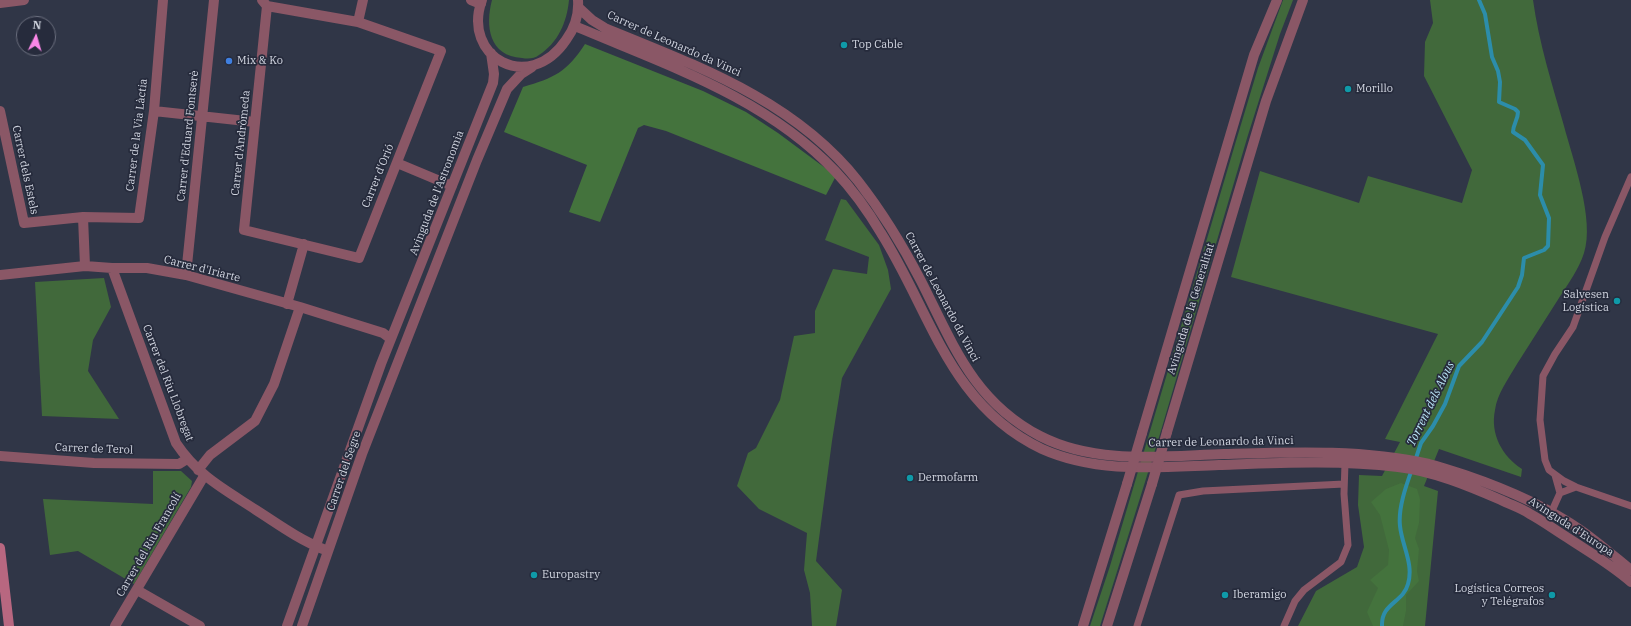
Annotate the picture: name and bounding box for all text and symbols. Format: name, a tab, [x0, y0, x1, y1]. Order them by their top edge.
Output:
street label: Carrer de Leonardo da Vinci	[605, 8, 743, 80]
north arrow	[16, 16, 56, 56]
text: N	[32, 18, 42, 32]
place label: Top Cable	[852, 38, 903, 52]
marker: Top Cable	[839, 40, 849, 50]
place label: Mix & Ko	[237, 54, 283, 68]
marker: Mix & Ko	[224, 56, 234, 66]
street label: Carrer d'Eduard Fontserè	[175, 70, 201, 202]
street label: Carrer de la Via Làctia	[124, 78, 150, 192]
place label: Morillo	[1356, 82, 1393, 96]
marker: Morillo	[1343, 84, 1353, 94]
street label: Carrer d'Andròmeda	[229, 90, 253, 196]
street label: Carrer dels Estels	[9, 124, 41, 216]
street label: Avinguda de l'Astronomia	[407, 129, 467, 257]
street label: Carrer d'Orió	[359, 142, 397, 210]
street label: Carrer de Leonardo da Vinci	[902, 230, 982, 364]
street label: Avinguda de la Generalitat	[1165, 242, 1217, 376]
street label: Carrer d'Iriarte	[162, 253, 242, 285]
place label: Salvesen Logística	[1563, 288, 1609, 314]
marker: Salvesen Logística	[1612, 296, 1622, 306]
street label: Carrer del Riu Llobregat	[140, 323, 196, 443]
water label: Torrent dels Alous	[1404, 359, 1458, 449]
street label: Carrer del Segre	[324, 429, 364, 513]
street label: Carrer de Leonardo da Vinci	[1148, 434, 1294, 450]
street label: Carrer de Terol	[55, 441, 133, 457]
place label: Dermofarm	[918, 471, 978, 485]
marker: Dermofarm	[905, 473, 915, 483]
street label: Carrer del Riu Francolí	[114, 491, 184, 599]
street label: Avinguda d'Europa	[1526, 495, 1616, 559]
place label: Europastry	[542, 568, 600, 582]
marker: Europastry	[529, 570, 539, 580]
place label: Logística Correos y Telégrafos	[1455, 582, 1544, 608]
place label: Iberamigo	[1233, 588, 1286, 602]
marker: Iberamigo	[1220, 590, 1230, 600]
marker: Logística Correos y Telégrafos	[1547, 590, 1557, 600]

